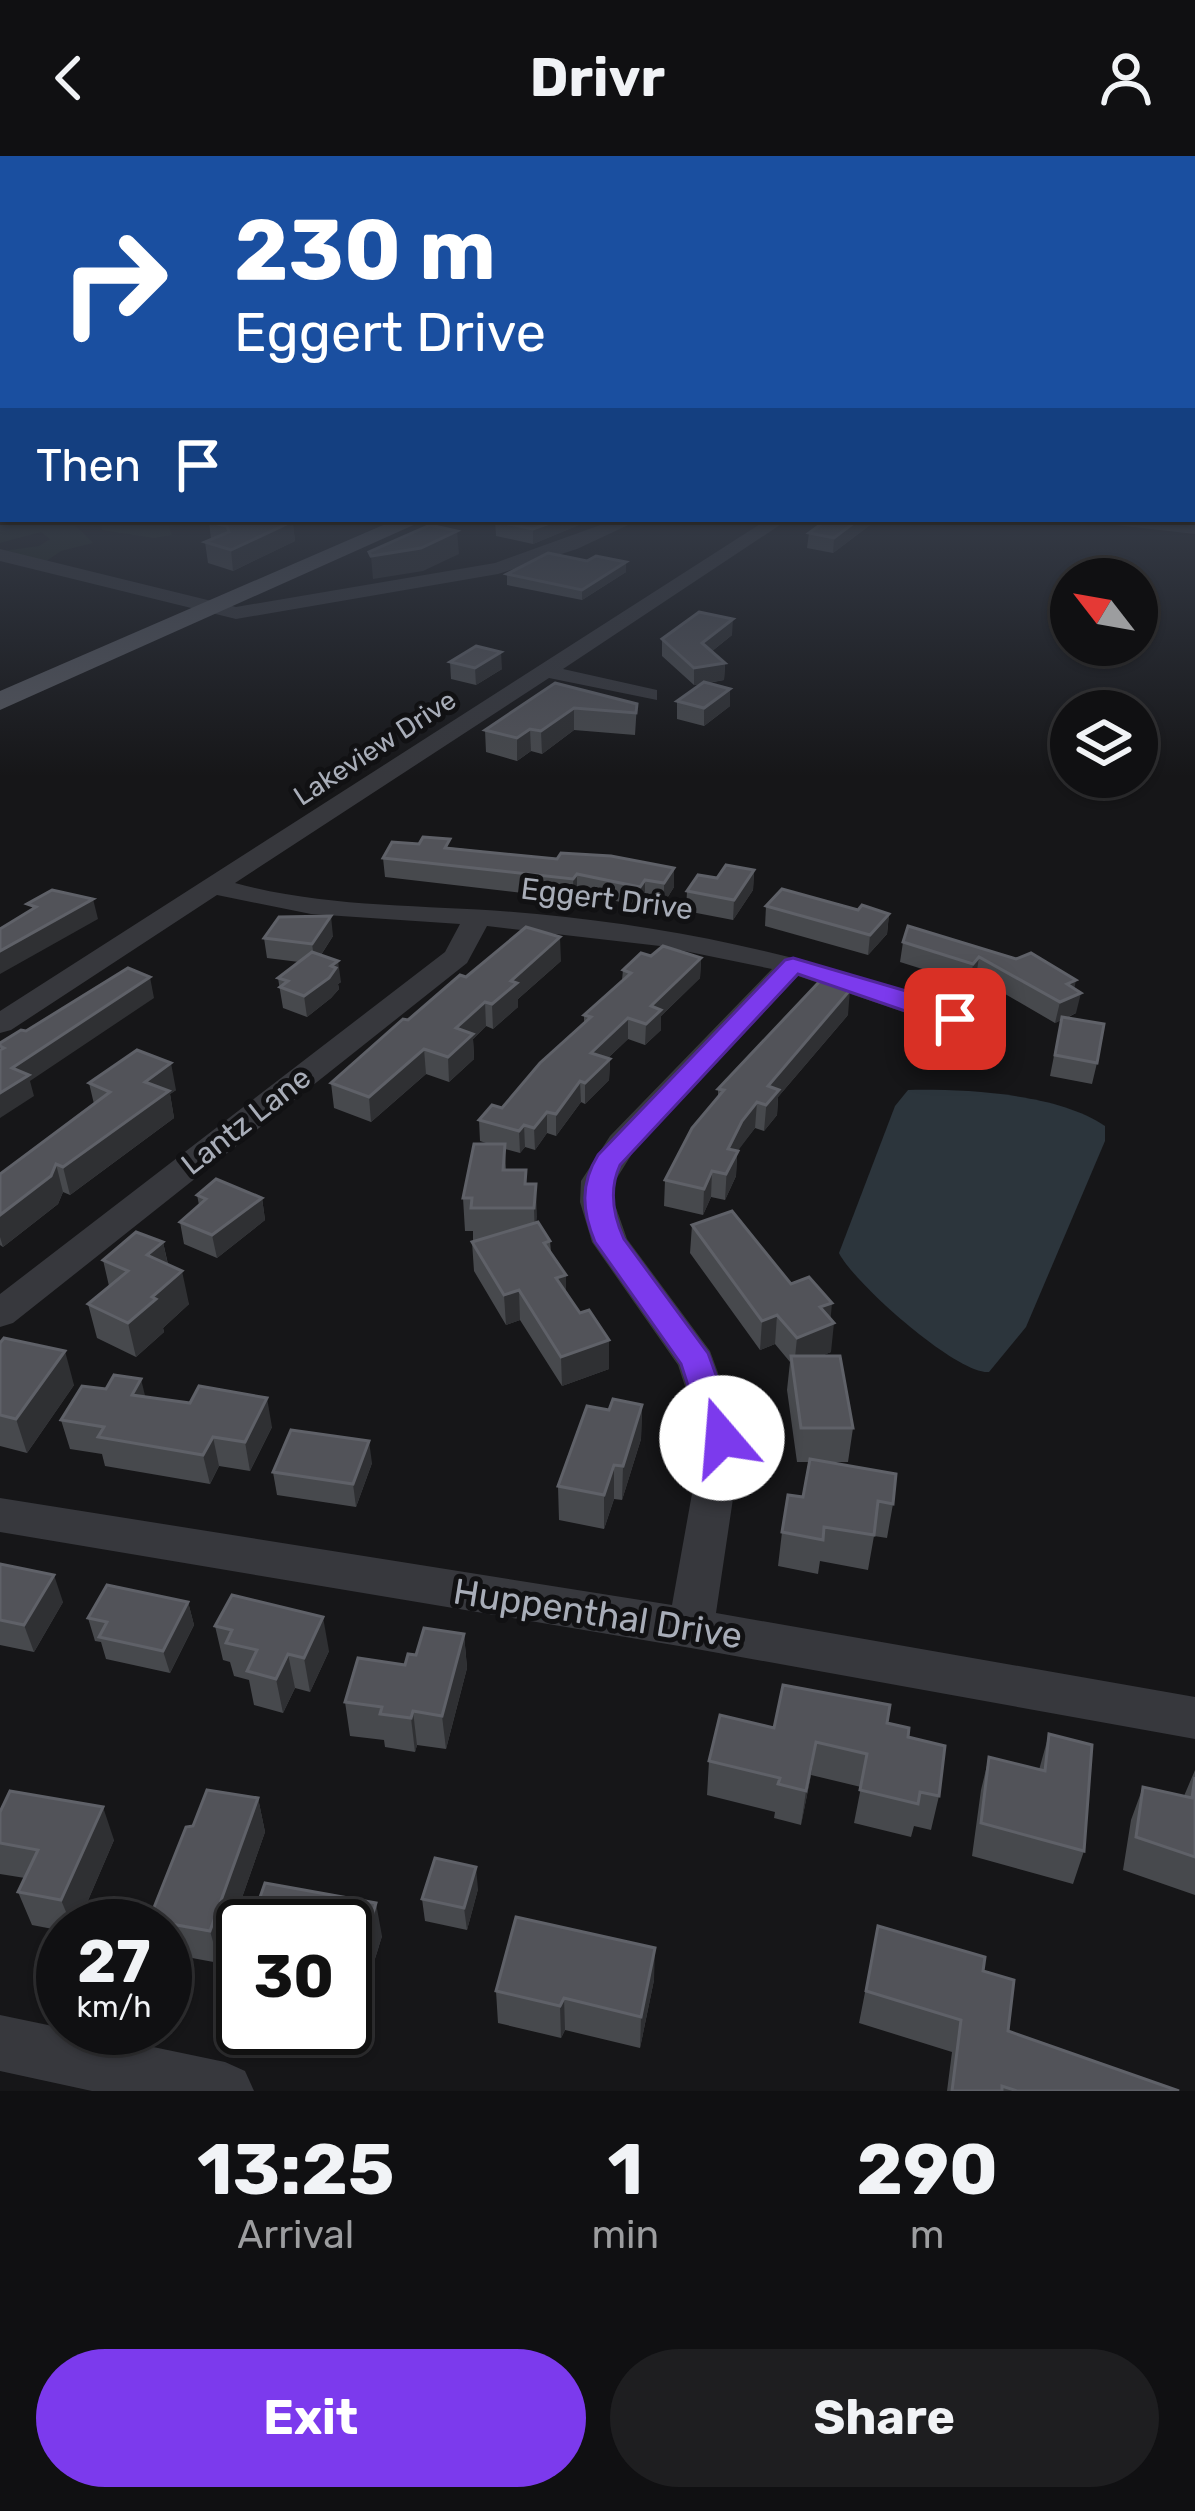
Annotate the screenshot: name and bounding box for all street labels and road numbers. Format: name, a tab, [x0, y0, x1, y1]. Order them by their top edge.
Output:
street label: Lakeview Drive	[288, 684, 462, 812]
street label: Eggert Drive	[519, 871, 695, 927]
street label: Lantz Lane	[174, 1059, 318, 1183]
street label: Huppenthal Drive	[450, 1569, 746, 1658]

